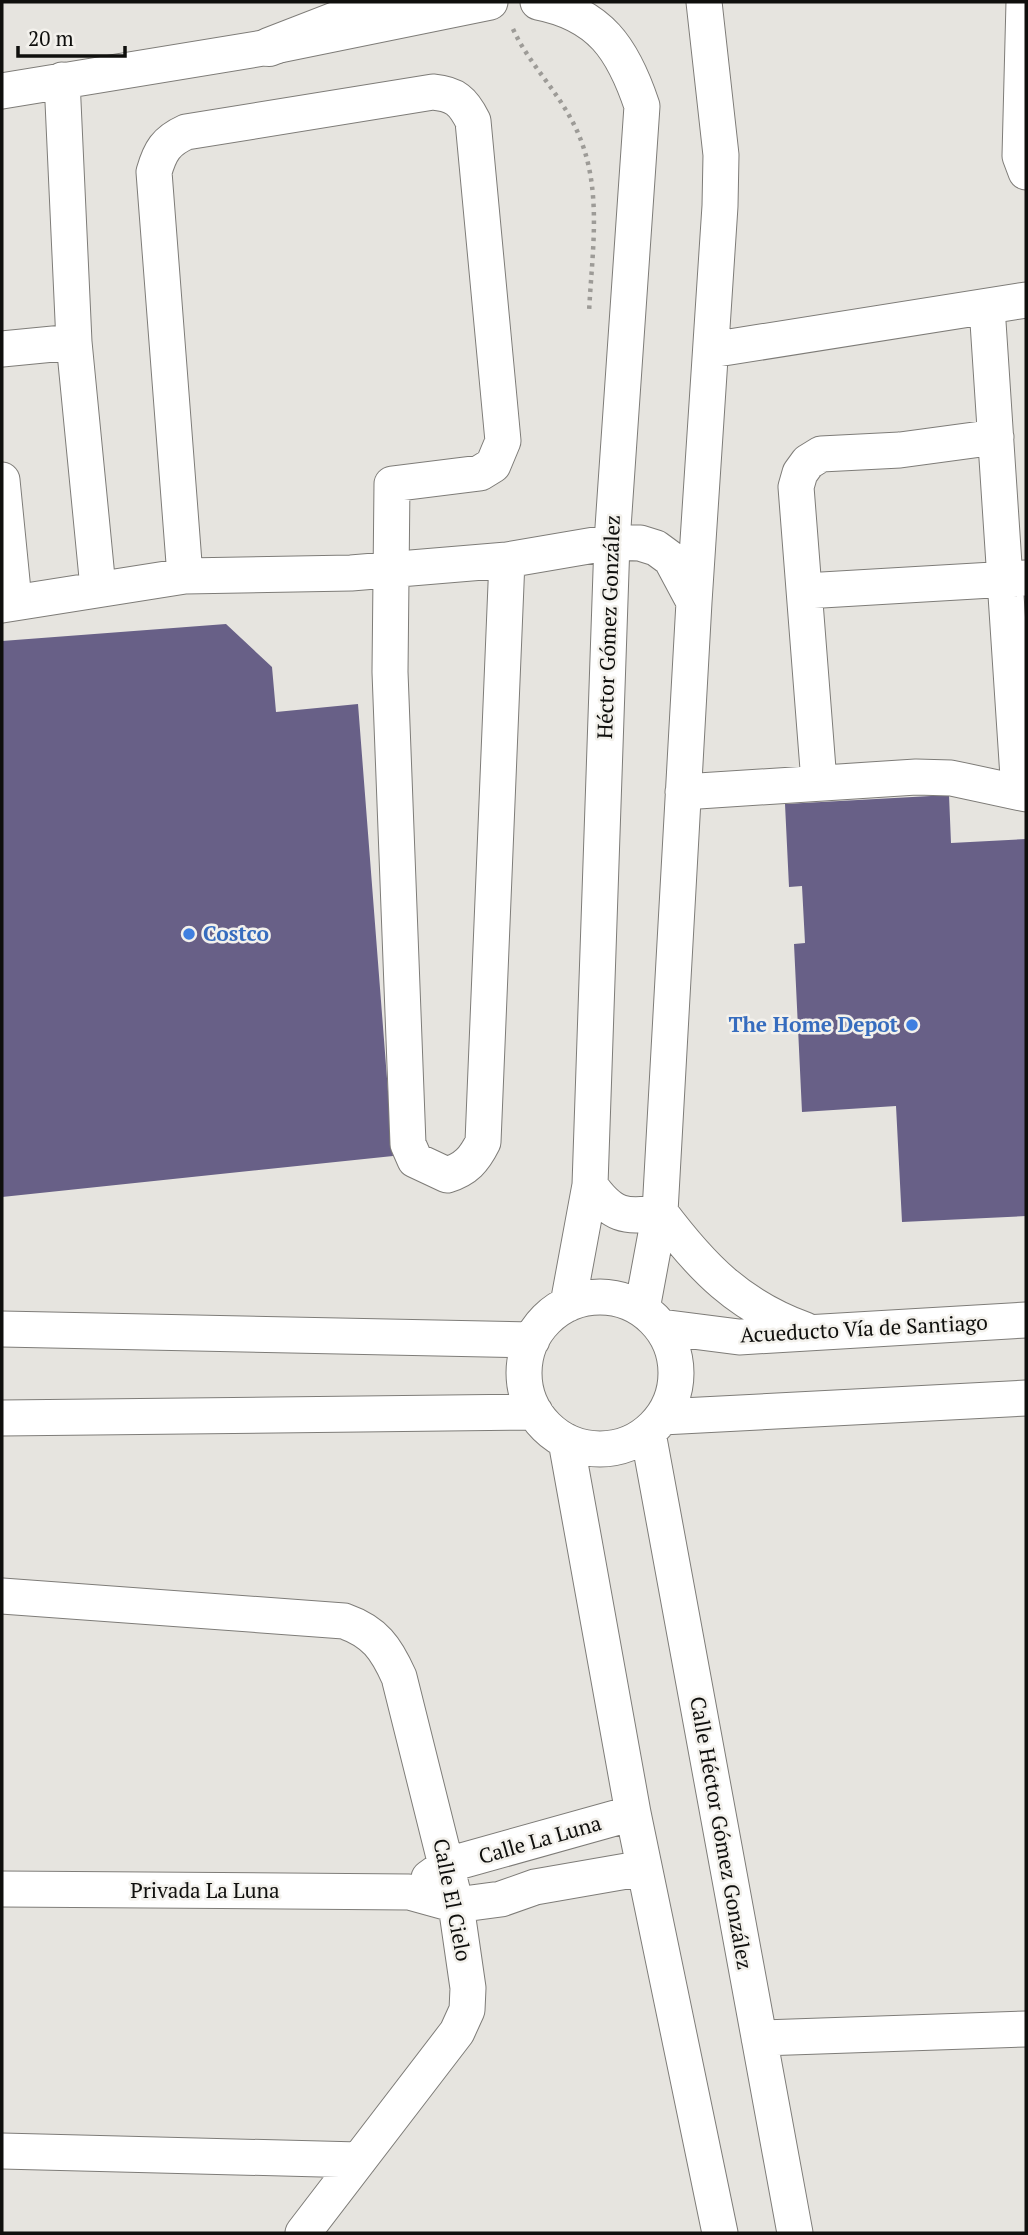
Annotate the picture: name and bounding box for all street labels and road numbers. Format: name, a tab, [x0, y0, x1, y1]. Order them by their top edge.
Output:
street label: Héctor Gómez González	[590, 514, 626, 740]
street label: Acueducto Vía de Santiago	[739, 1308, 989, 1348]
street label: Calle Héctor Gómez González	[684, 1694, 760, 1972]
street label: Calle La Luna	[475, 1808, 605, 1870]
street label: Calle El Cielo	[427, 1836, 479, 1964]
street label: Privada La Luna	[130, 1876, 280, 1904]

